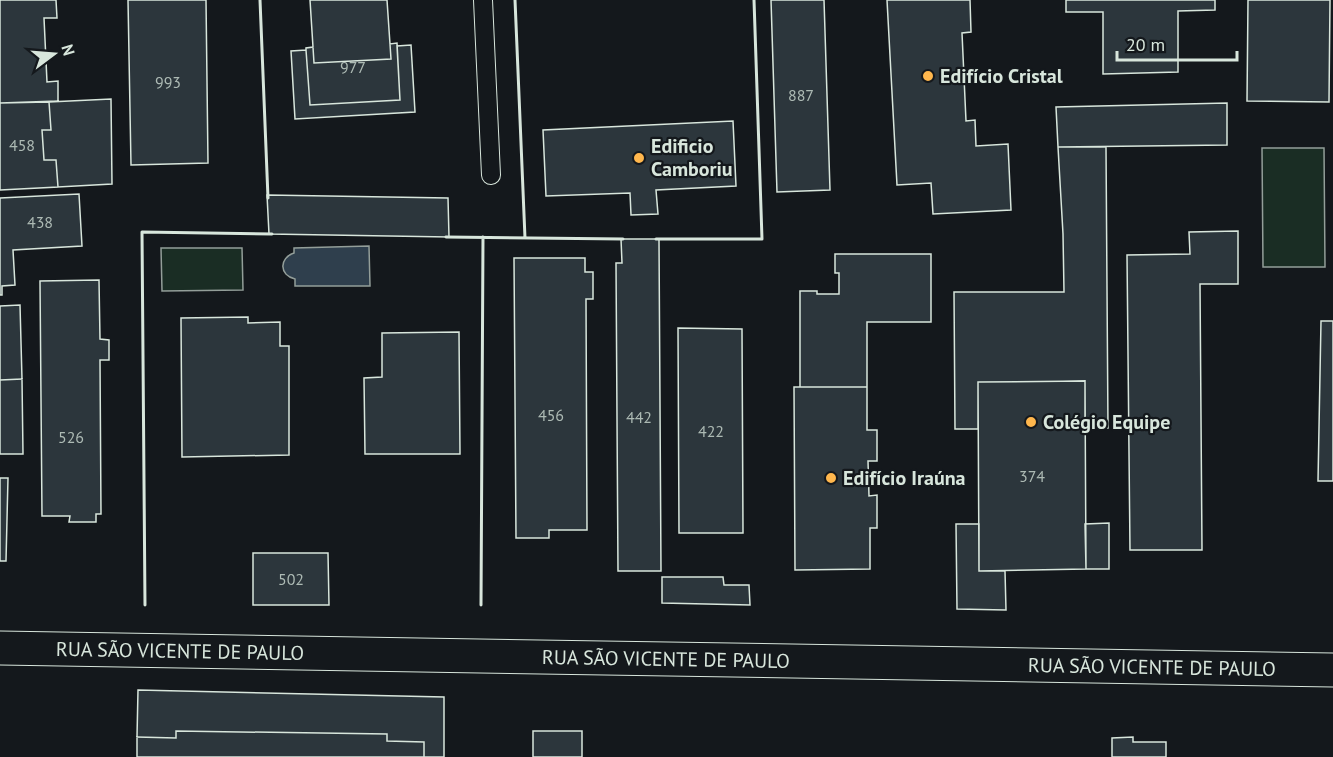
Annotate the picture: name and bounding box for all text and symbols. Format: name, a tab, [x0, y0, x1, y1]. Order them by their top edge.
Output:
north arrow	[24, 24, 84, 84]
scale bar	[1117, 24, 1237, 62]
text: 20 m	[1126, 33, 1165, 56]
text: N	[57, 42, 79, 58]
house number: 977	[340, 57, 366, 77]
place label: Edifício Cristal	[940, 63, 1063, 89]
marker: Edifício Cristal	[921, 69, 935, 83]
house number: 993	[155, 72, 181, 92]
house number: 887	[788, 85, 814, 105]
place label: Edificio Camboriu	[651, 133, 733, 182]
house number: 458	[9, 135, 35, 155]
marker: Edificio Camboriu	[632, 151, 646, 165]
house number: 438	[27, 212, 53, 232]
house number: 456	[538, 405, 564, 425]
house number: 442	[626, 407, 652, 427]
place label: Colégio Equipe	[1043, 409, 1170, 435]
marker: Colégio Equipe	[1024, 415, 1038, 429]
house number: 422	[698, 421, 724, 441]
house number: 526	[58, 427, 84, 447]
place label: Edifício Iraúna	[843, 465, 966, 491]
house number: 374	[1019, 466, 1045, 486]
marker: Edifício Iraúna	[824, 471, 838, 485]
house number: 502	[278, 569, 304, 589]
street label: RUA SÃO VICENTE DE PAULO	[56, 636, 304, 666]
street label: RUA SÃO VICENTE DE PAULO	[542, 644, 790, 674]
street label: RUA SÃO VICENTE DE PAULO	[1028, 652, 1276, 682]

